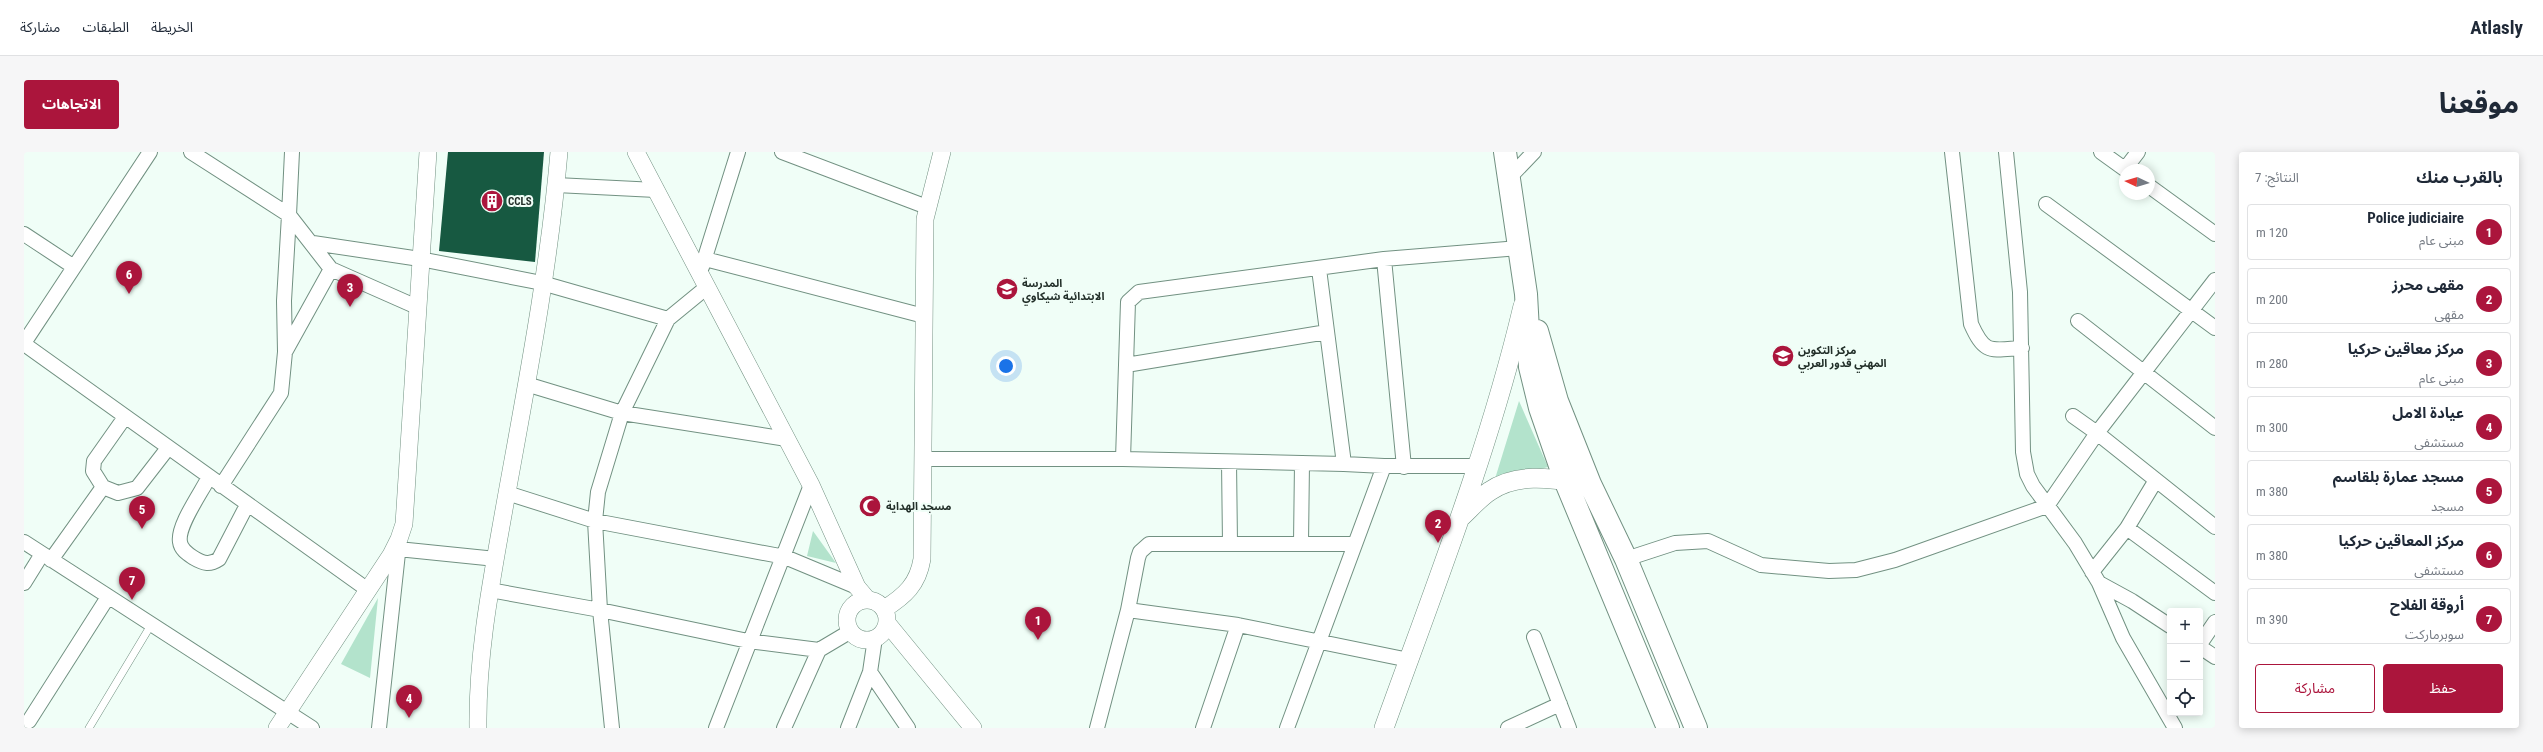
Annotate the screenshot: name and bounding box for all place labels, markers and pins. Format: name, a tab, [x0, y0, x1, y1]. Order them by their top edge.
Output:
building icon: CCLS	[479, 188, 505, 214]
place label: CCLS	[508, 195, 532, 208]
pin: 6	[116, 261, 142, 294]
pin: 3	[337, 274, 363, 307]
school or university icon: المدرسة الابتدائية شيكاوي	[994, 276, 1020, 302]
place label: المدرسة الابتدائية شيكاوي	[1022, 277, 1104, 306]
school or university icon: مركز التكوين المهني قدور العربي	[1770, 343, 1796, 369]
place label: مركز التكوين المهني قدور العربي	[1798, 344, 1887, 373]
mosque icon: مسجد الهداية	[857, 493, 883, 519]
pin: 5	[129, 496, 155, 529]
place label: مسجد الهداية	[886, 500, 952, 513]
pin: 2	[1425, 510, 1451, 543]
pin: 7	[119, 567, 145, 600]
pin: 1	[1025, 607, 1051, 640]
pin: 4	[396, 685, 422, 718]

